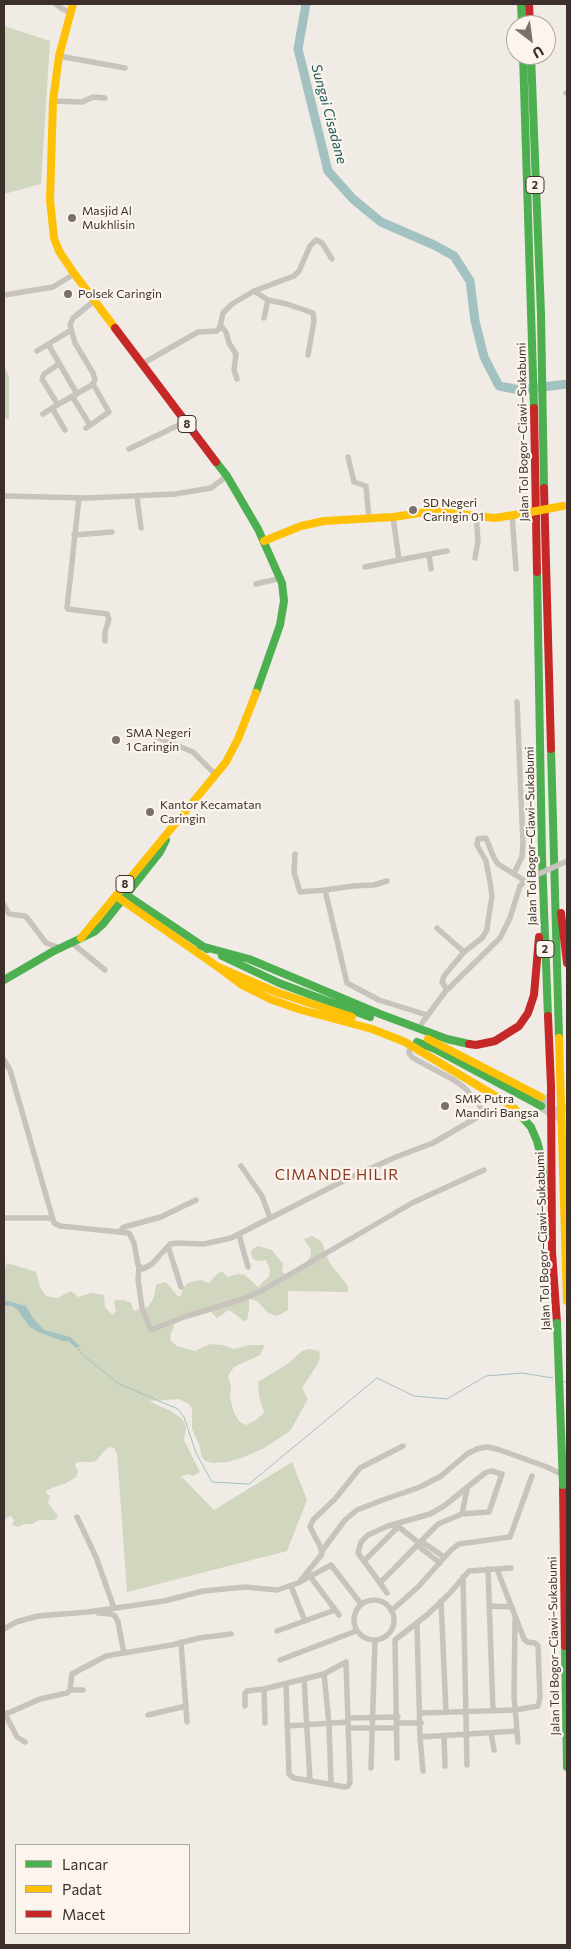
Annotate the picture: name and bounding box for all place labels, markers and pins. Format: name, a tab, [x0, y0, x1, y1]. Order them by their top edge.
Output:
place label: Masjid Al Mukhlisin	[82, 204, 135, 232]
marker: Masjid Al Mukhlisin	[66, 212, 78, 224]
place label: Polsek Caringin	[78, 287, 162, 301]
marker: Polsek Caringin	[62, 288, 74, 300]
place label: SD Negeri Caringin 01	[423, 496, 484, 524]
marker: SD Negeri Caringin 01	[407, 504, 419, 516]
place label: SMA Negeri 1 Caringin	[126, 726, 191, 754]
marker: SMA Negeri 1 Caringin	[110, 734, 122, 746]
place label: Kantor Kecamatan Caringin	[160, 798, 261, 826]
marker: Kantor Kecamatan Caringin	[144, 806, 156, 818]
place label: SMK Putra Mandiri Bangsa	[455, 1092, 539, 1120]
marker: SMK Putra Mandiri Bangsa	[439, 1100, 451, 1112]

